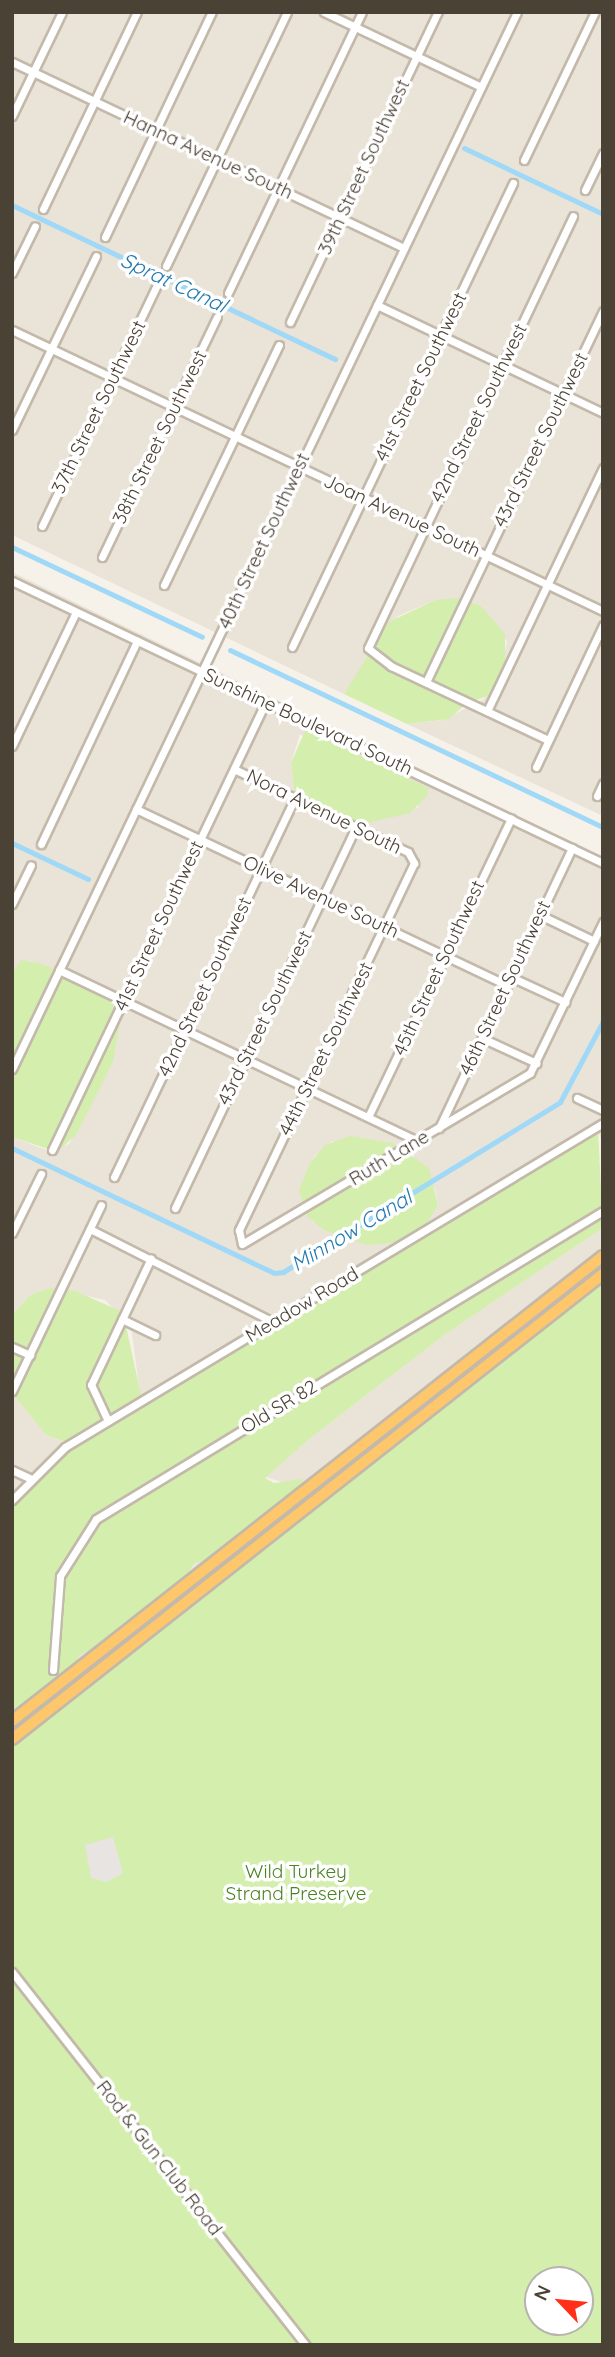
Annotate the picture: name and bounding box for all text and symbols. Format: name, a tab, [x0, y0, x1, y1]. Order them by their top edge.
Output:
street label: 39th Street Southwest	[313, 76, 415, 258]
street label: Hanna Avenue South	[120, 106, 296, 204]
water label: Sprat Canal	[117, 246, 231, 318]
street label: 41st Street Southwest	[370, 289, 472, 465]
street label: 37th Street Southwest	[47, 317, 151, 497]
street label: 42nd Street Southwest	[426, 320, 532, 506]
street label: 38th Street Southwest	[108, 346, 212, 528]
street label: 43rd Street Southwest	[489, 349, 593, 531]
street label: 40th Street Southwest	[213, 449, 315, 633]
street label: Joan Avenue South	[320, 470, 484, 562]
street label: Sunshine Boulevard South	[200, 664, 416, 780]
street label: Nora Avenue South	[243, 765, 405, 859]
street label: 41st Street Southwest	[110, 837, 208, 1015]
street label: Olive Avenue South	[239, 851, 403, 943]
street label: 45th Street Southwest	[388, 877, 490, 1059]
street label: 42nd Street Southwest	[153, 893, 257, 1081]
street label: 46th Street Southwest	[454, 897, 556, 1079]
street label: 43rd Street Southwest	[213, 927, 317, 1109]
street label: 44th Street Southwest	[274, 959, 378, 1139]
street label: Ruth Lane	[345, 1125, 433, 1191]
water label: Minnow Canal	[286, 1184, 416, 1276]
street label: Meadow Road	[241, 1262, 363, 1348]
street label: Old SR 82	[237, 1375, 321, 1439]
park label: Wild Turkey Strand Preserve	[226, 1861, 366, 1905]
street label: Rod & Gun Club Road	[91, 2076, 227, 2240]
north arrow	[524, 2266, 594, 2336]
text: N	[528, 2281, 556, 2304]

